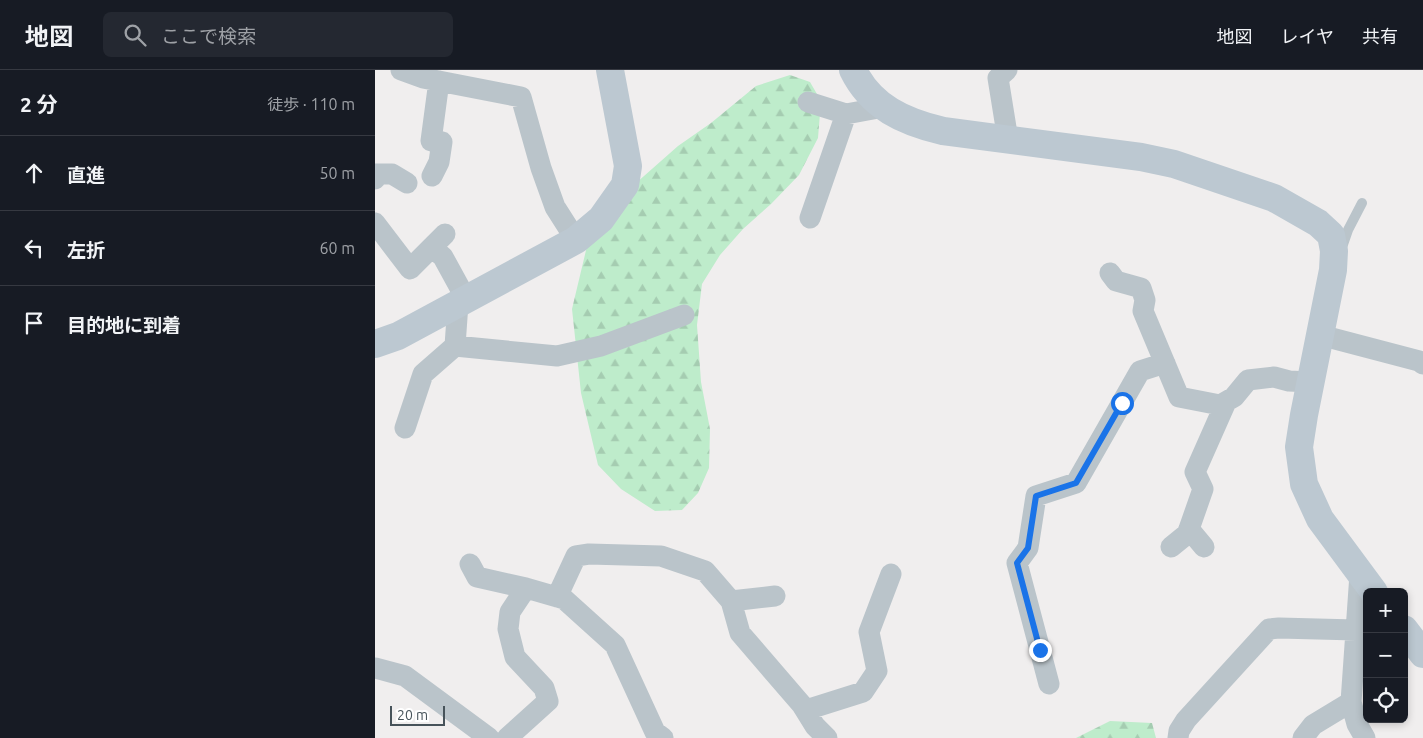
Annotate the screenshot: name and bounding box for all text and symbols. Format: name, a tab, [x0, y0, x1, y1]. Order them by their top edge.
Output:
search box	[103, 12, 453, 57]
icon: search	[121, 21, 149, 49]
text: 地図	[25, 23, 73, 50]
text: ここで検索	[161, 25, 256, 47]
text: 地図	[1217, 26, 1253, 46]
text: レイヤ	[1281, 26, 1334, 46]
text: 共有	[1362, 26, 1398, 46]
text: 2 分	[20, 92, 58, 116]
text: 徒歩 · 110 m	[267, 95, 355, 113]
icon: ahead	[20, 159, 48, 187]
text: 直進	[67, 164, 105, 186]
text: 50 m	[319, 164, 355, 182]
icon: left	[20, 234, 48, 262]
text: 左折	[67, 239, 105, 261]
text: 60 m	[319, 239, 355, 257]
icon: arrive	[20, 309, 48, 337]
text: 目的地に到着	[67, 314, 181, 336]
route start	[1111, 392, 1134, 415]
map controls	[1363, 588, 1408, 723]
button: +	[1363, 588, 1408, 633]
button: −	[1363, 633, 1408, 678]
route end	[1029, 639, 1052, 662]
button: locate	[1363, 678, 1408, 723]
scale bar	[390, 703, 445, 726]
text: 20 m	[397, 707, 428, 723]

